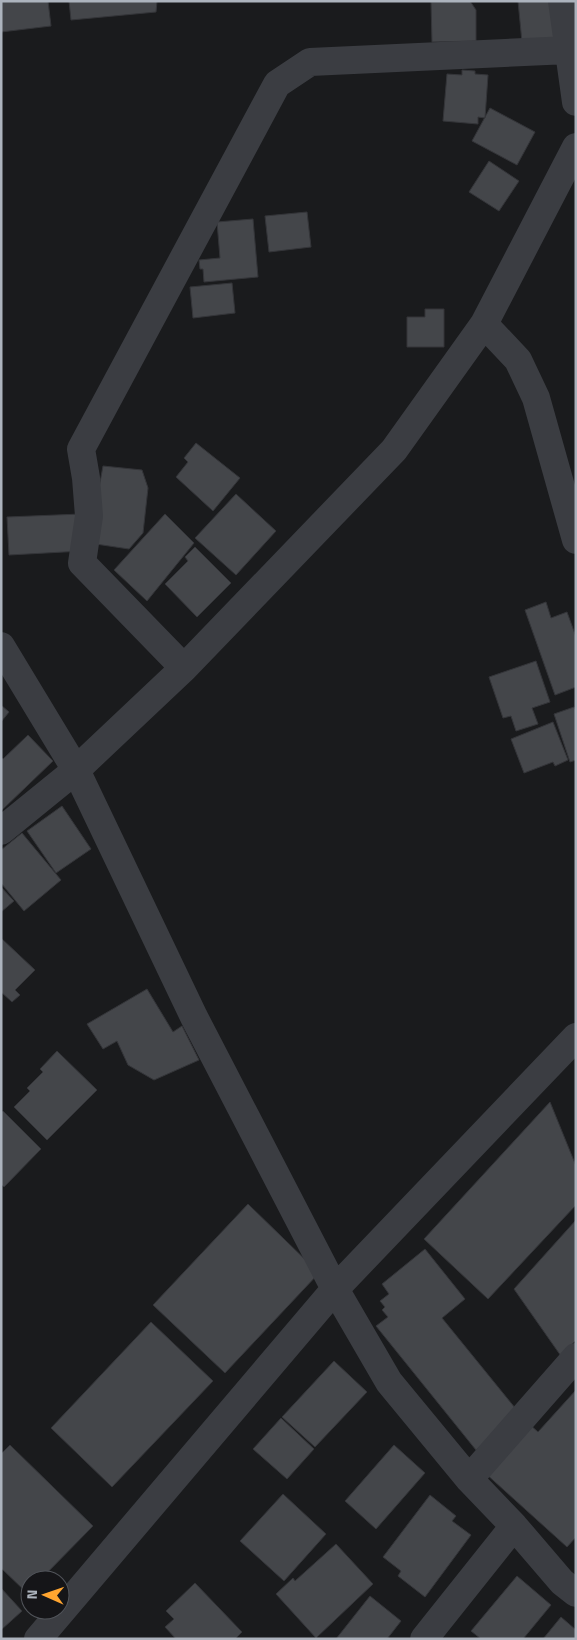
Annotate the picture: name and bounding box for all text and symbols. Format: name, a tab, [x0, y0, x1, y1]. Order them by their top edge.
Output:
north arrow	[20, 1570, 70, 1620]
text: N	[21, 1589, 42, 1600]

